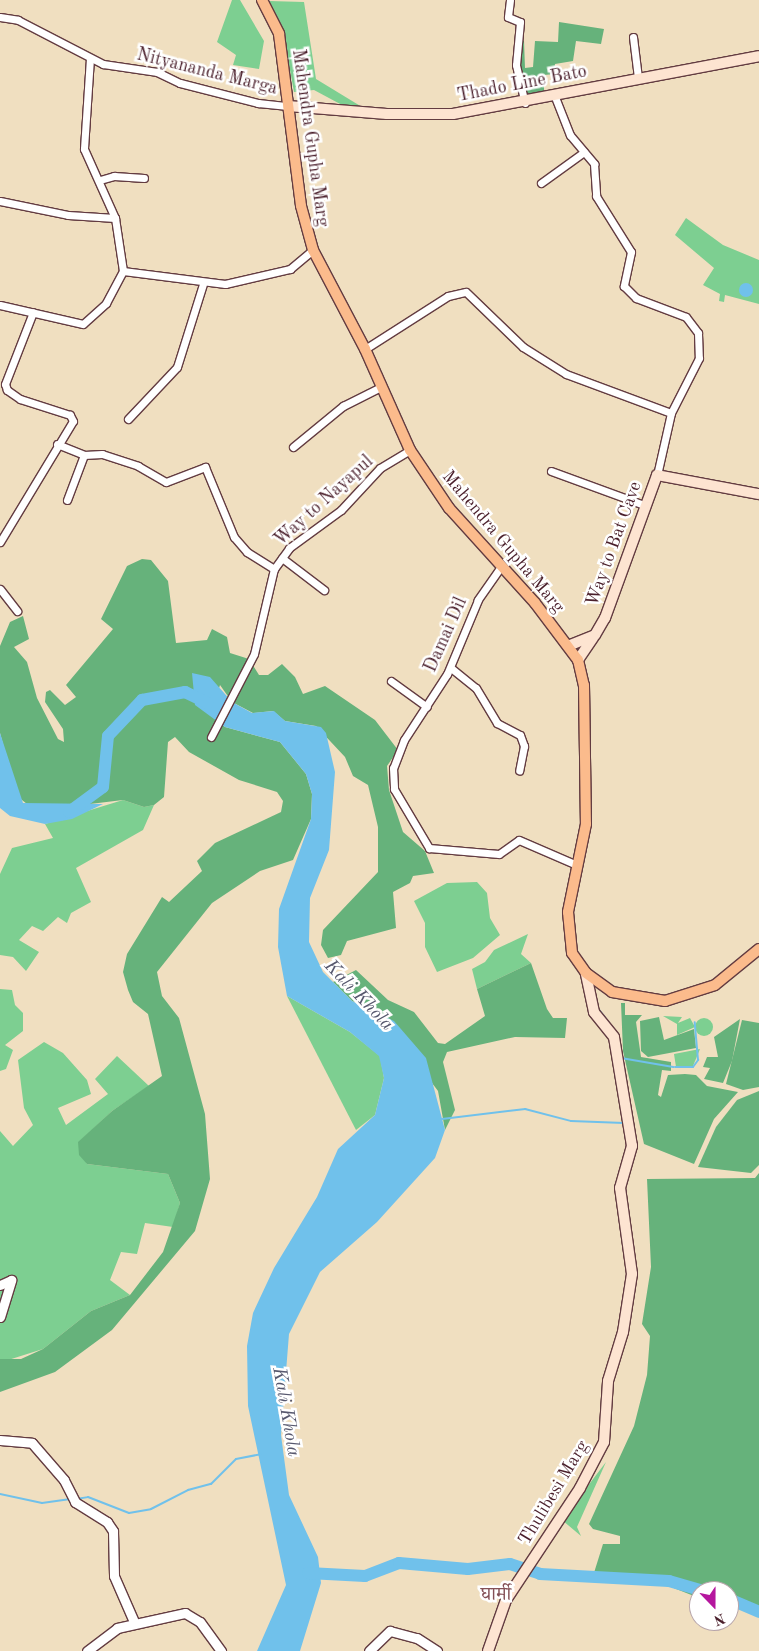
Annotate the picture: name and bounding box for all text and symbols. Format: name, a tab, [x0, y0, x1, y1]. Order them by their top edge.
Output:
street label: Nityananda Marga	[134, 44, 280, 100]
street label: Mahendra Gupha Marg	[287, 48, 333, 228]
street label: Thado Line Bato	[455, 61, 589, 107]
street label: Way to Nayapul	[270, 451, 378, 551]
street label: Mahendra Gupha Marg	[437, 466, 569, 618]
street label: Way to Bat Cave	[581, 479, 647, 609]
street label: Damai Dil	[420, 594, 472, 676]
water label: Kali Khola	[318, 956, 398, 1036]
water label: Kali Khola	[266, 1366, 304, 1458]
street label: Thulibesi Marg	[514, 1437, 594, 1549]
north arrow	[689, 1581, 739, 1631]
district label: घार्मी	[481, 1585, 511, 1607]
text: N	[712, 1610, 727, 1627]

